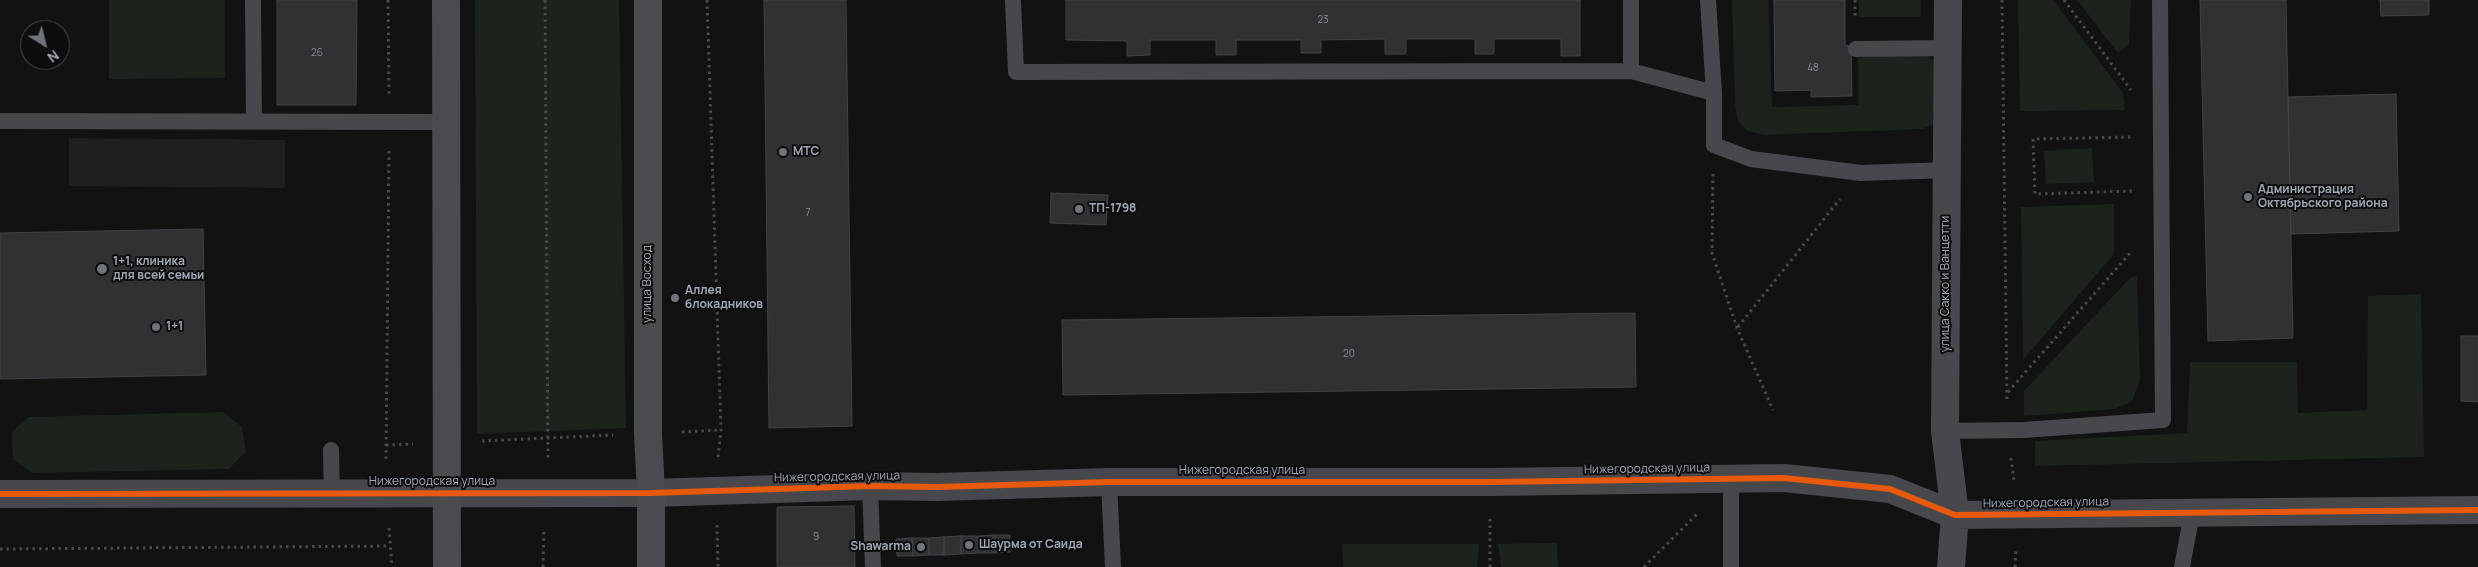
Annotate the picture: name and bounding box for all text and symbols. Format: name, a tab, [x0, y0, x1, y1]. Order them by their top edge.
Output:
house number: 23	[1317, 14, 1329, 26]
north arrow	[20, 20, 70, 70]
text: N	[44, 46, 63, 67]
house number: 26	[311, 47, 323, 59]
house number: 48	[1807, 62, 1819, 74]
place label: МТС	[793, 145, 819, 159]
marker: МТС	[777, 146, 789, 158]
place label: Администрация Октябрьского района	[2258, 183, 2388, 211]
marker: Администрация Октябрьского района	[2242, 191, 2254, 203]
place label: ТП-1798	[1089, 202, 1136, 216]
marker: ТП-1798	[1073, 203, 1085, 215]
house number: 7	[805, 207, 811, 219]
street label: улица Сакко и Ванцетти	[1939, 216, 1953, 352]
street label: улица Восход	[641, 245, 655, 323]
place label: 1+1, клиника для всей семьи	[113, 255, 204, 283]
marker: 1+1, клиника для всей семьи	[95, 262, 109, 276]
place label: Аллея блокадников	[685, 284, 763, 312]
marker: Аллея блокадников	[669, 292, 681, 304]
place label: 1+1	[166, 320, 183, 334]
marker: 1+1	[150, 321, 162, 333]
house number: 20	[1343, 348, 1355, 360]
street label: Нижегородская улица	[1584, 461, 1710, 477]
street label: Нижегородская улица	[1179, 464, 1305, 478]
street label: Нижегородская улица	[774, 469, 900, 485]
street label: Нижегородская улица	[369, 475, 495, 489]
street label: Нижегородская улица	[1983, 495, 2109, 511]
house number: 9	[813, 531, 819, 543]
place label: Шаурма от Саида	[979, 538, 1083, 552]
marker: Шаурма от Саида	[963, 539, 975, 551]
place label: Shawarma	[850, 540, 911, 554]
marker: Shawarma	[915, 541, 927, 553]

